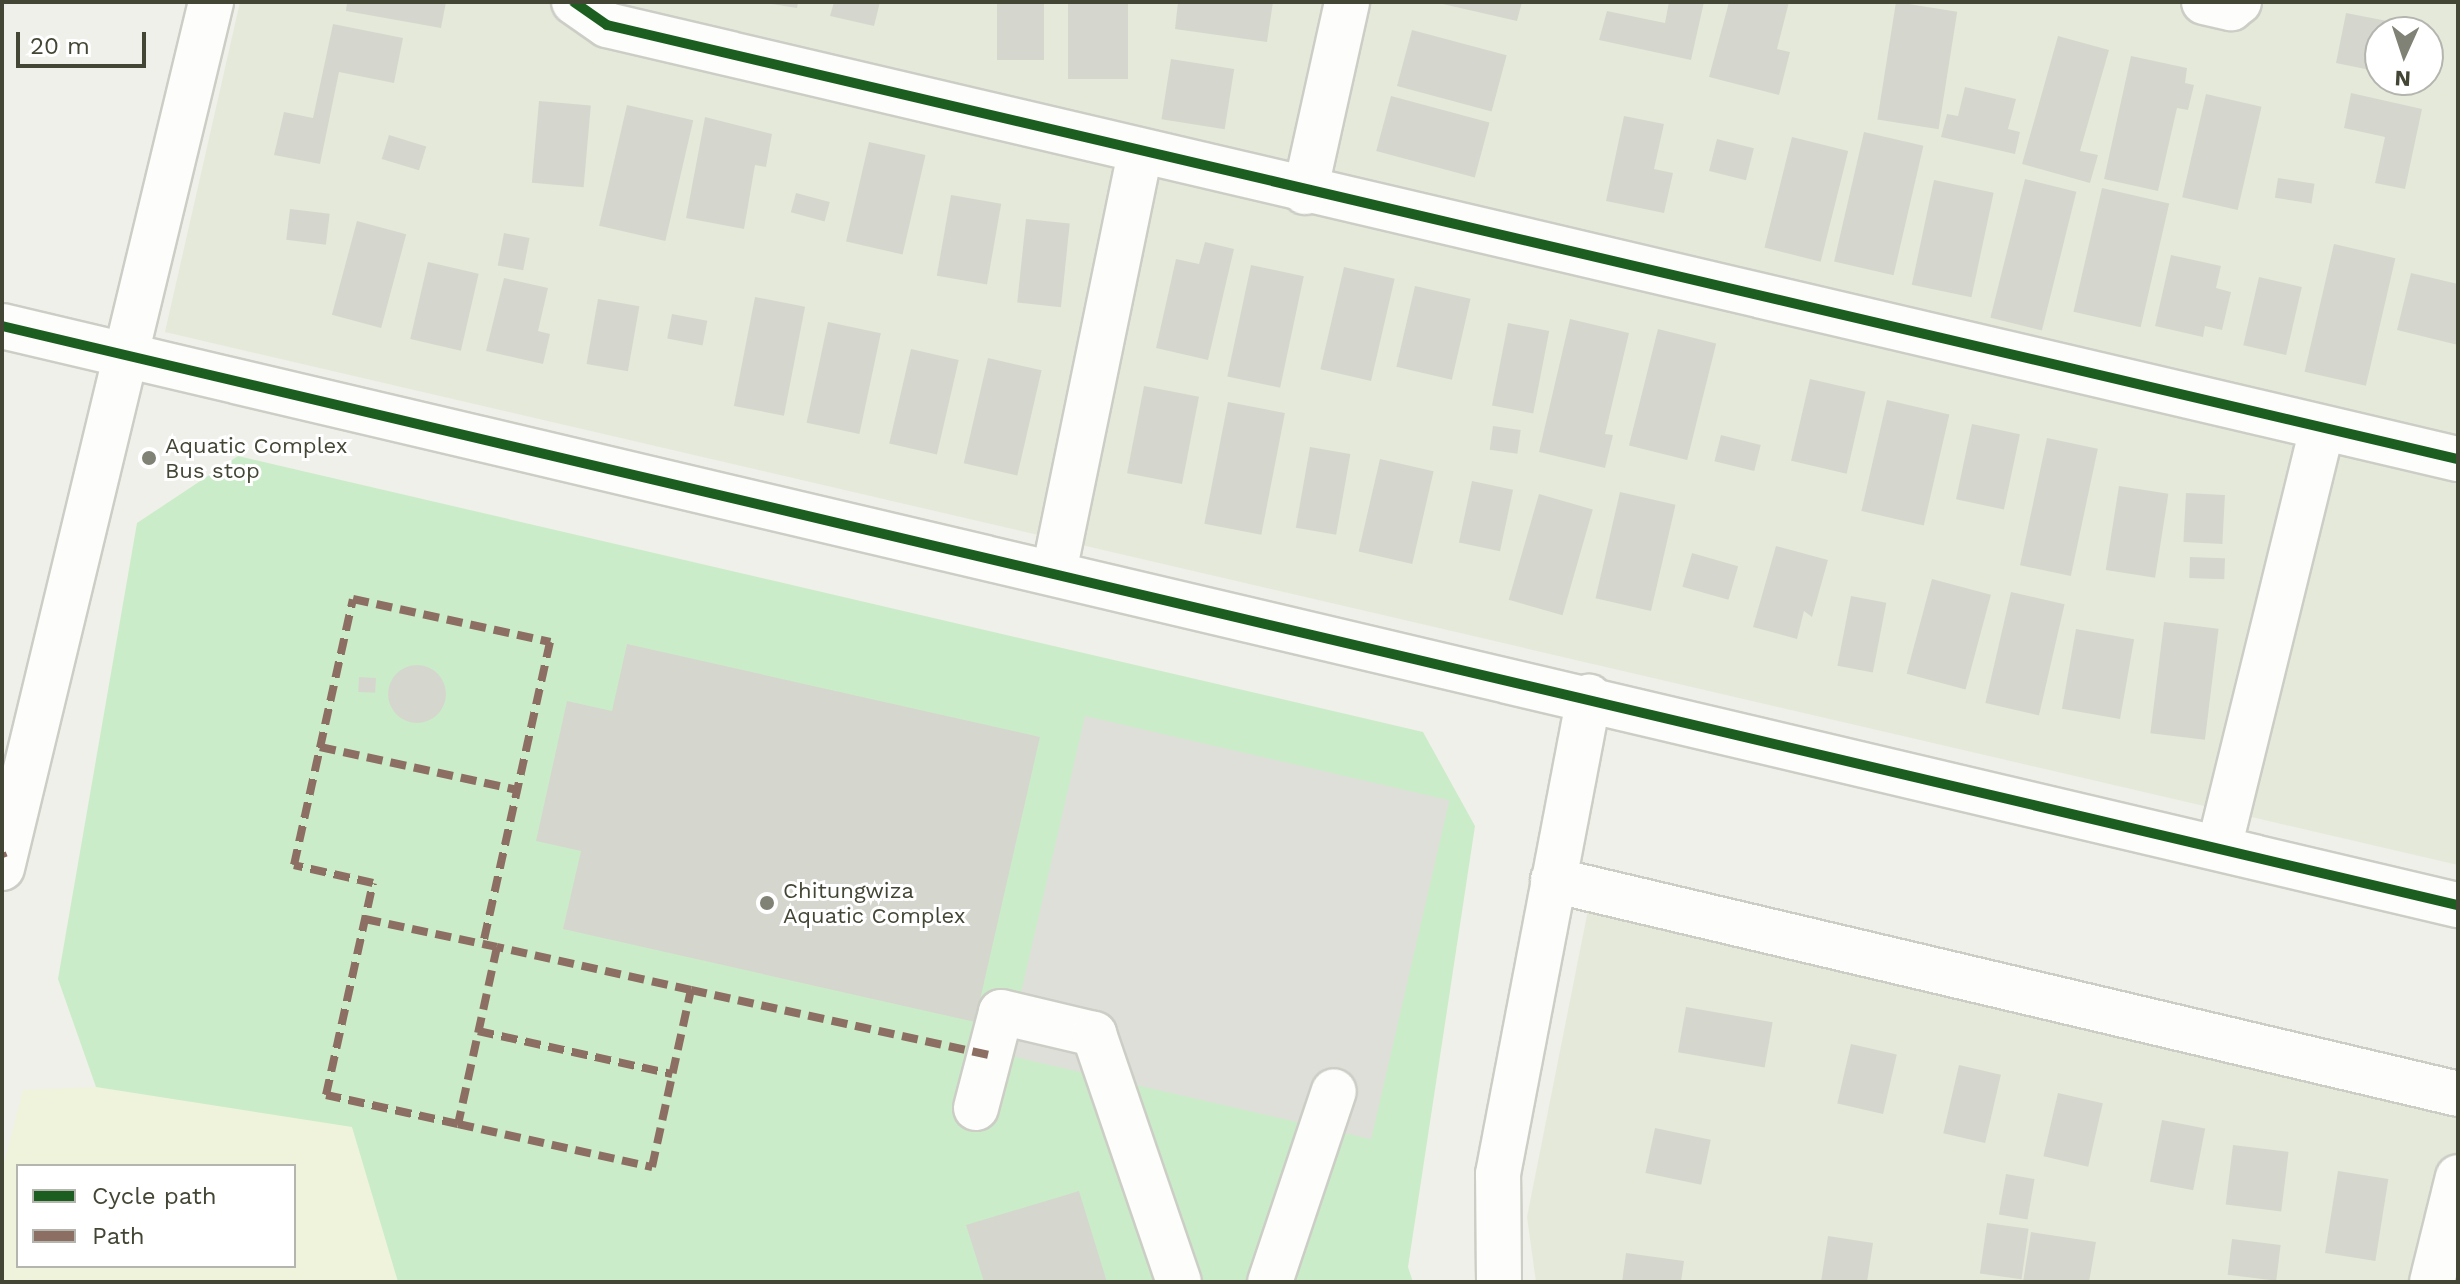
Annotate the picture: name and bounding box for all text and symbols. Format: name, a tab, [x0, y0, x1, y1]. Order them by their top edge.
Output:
scale bar	[20, 16, 150, 66]
north arrow	[2364, 16, 2444, 96]
text: 20 m	[30, 32, 90, 60]
text: N	[2394, 66, 2412, 91]
place label: Aquatic Complex Bus stop	[165, 432, 347, 484]
marker: Aquatic Complex Bus stop	[140, 449, 158, 467]
place label: Chitungwiza Aquatic Complex	[783, 877, 965, 928]
marker: Chitungwiza Aquatic Complex	[758, 894, 776, 912]
legend	[16, 1164, 296, 1268]
text: Cycle path	[92, 1182, 217, 1210]
text: Path	[92, 1222, 145, 1250]

